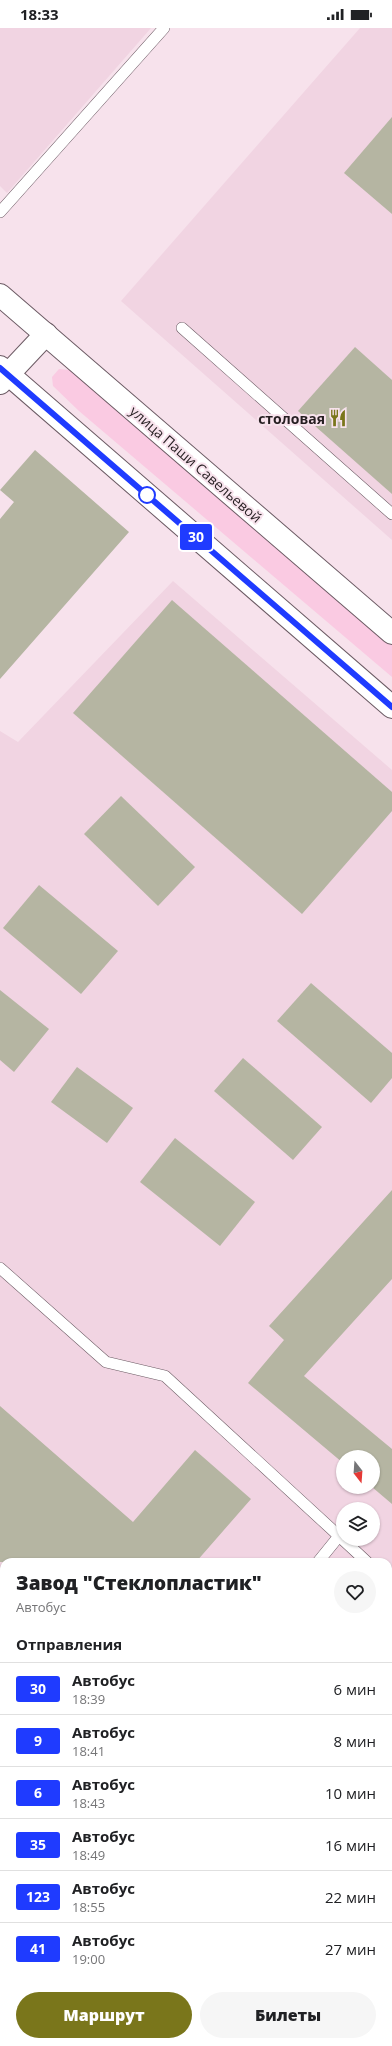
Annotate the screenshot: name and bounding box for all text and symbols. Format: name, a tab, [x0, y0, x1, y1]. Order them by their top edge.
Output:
text: 18:33	[20, 4, 59, 24]
street label: улица Паши Савельевой	[126, 401, 266, 527]
restaurant icon: столовая	[328, 408, 348, 428]
place label: столовая	[258, 409, 325, 428]
unlabelled marker	[138, 486, 156, 504]
line badge: 30	[178, 524, 214, 550]
text: 30	[188, 527, 204, 546]
north arrow	[336, 1450, 380, 1494]
map controls	[336, 1450, 380, 1546]
button: layers	[336, 1502, 380, 1546]
text: Завод "Стеклопластик"	[16, 1570, 262, 1596]
button: heart	[334, 1571, 376, 1613]
text: Автобус	[16, 1598, 66, 1616]
text: Отправления	[16, 1634, 122, 1654]
text: Автобус	[72, 1670, 135, 1690]
text: 30	[30, 1679, 46, 1698]
text: 6 мин	[333, 1679, 376, 1699]
text: 18:39	[72, 1690, 105, 1708]
text: Автобус	[72, 1722, 135, 1742]
text: 9	[34, 1731, 42, 1750]
text: 8 мин	[333, 1731, 376, 1751]
text: 18:41	[72, 1742, 105, 1760]
text: Автобус	[72, 1774, 135, 1794]
text: 6	[34, 1783, 42, 1802]
text: 10 мин	[325, 1783, 376, 1803]
text: 18:43	[72, 1794, 105, 1812]
text: Автобус	[72, 1826, 135, 1846]
text: 35	[30, 1835, 46, 1854]
text: 16 мин	[325, 1835, 376, 1855]
text: 18:49	[72, 1846, 105, 1864]
text: Автобус	[72, 1878, 135, 1898]
text: 123	[26, 1887, 50, 1906]
text: 22 мин	[325, 1887, 376, 1907]
text: 18:55	[72, 1898, 105, 1916]
text: Автобус	[72, 1930, 135, 1950]
text: 41	[30, 1939, 46, 1958]
text: 27 мин	[325, 1939, 376, 1959]
text: 19:00	[72, 1950, 105, 1968]
button: Маршрут	[16, 1992, 192, 2038]
button: Билеты	[200, 1992, 376, 2038]

